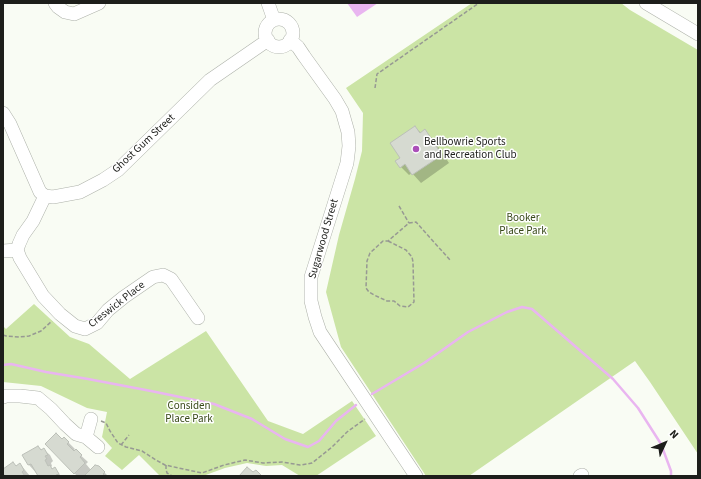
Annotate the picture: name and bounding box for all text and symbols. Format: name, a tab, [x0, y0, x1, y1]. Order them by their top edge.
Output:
street label: Ghost Gum Street	[110, 112, 178, 176]
place label: Bellbowrie Sports and Recreation Club	[424, 136, 517, 162]
marker: Bellbowrie Sports and Recreation Club	[411, 144, 421, 154]
street label: Sugarwood Street	[306, 198, 342, 280]
park label: Booker Place Park	[499, 212, 547, 238]
street label: Creswick Place	[86, 279, 148, 331]
park label: Considen Place Park	[165, 400, 213, 426]
north arrow	[645, 423, 685, 463]
text: N	[666, 426, 682, 442]

